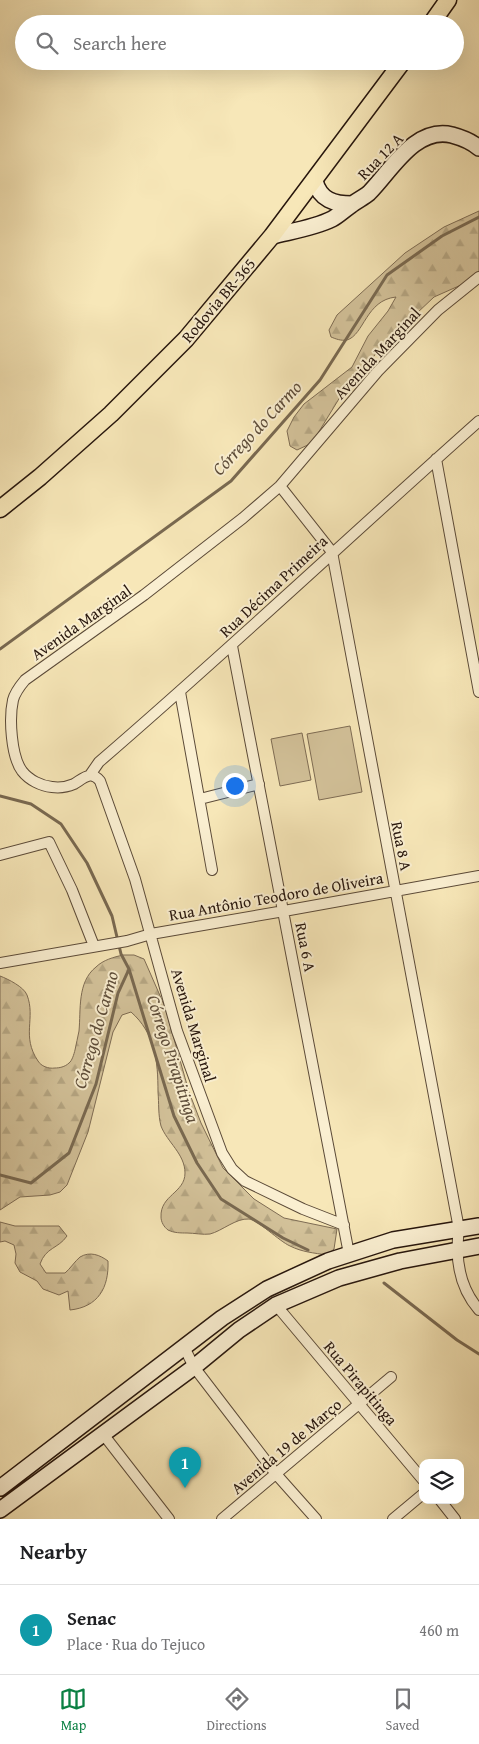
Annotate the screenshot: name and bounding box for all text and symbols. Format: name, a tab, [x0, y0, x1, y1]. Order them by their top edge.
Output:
search box	[15, 15, 464, 70]
icon: search	[33, 29, 61, 57]
text: Search here	[73, 29, 167, 57]
street label: Rua 12 A	[351, 127, 409, 185]
street label: Rodovia BR-365	[175, 252, 261, 348]
street label: Avenida Marginal	[328, 301, 426, 404]
water label: Córrego do Carmo	[205, 374, 308, 481]
street label: Rua Décima Primeira	[213, 529, 333, 643]
street label: Avenida Marginal	[26, 578, 137, 666]
your location	[222, 773, 248, 799]
street label: Rua 8 A	[385, 819, 419, 873]
street label: Rua Antônio Teodoro de Oliveira	[167, 865, 385, 927]
street label: Rua 6 A	[289, 920, 323, 974]
street label: Avenida Marginal	[165, 965, 223, 1085]
water label: Córrego do Carmo	[66, 968, 125, 1092]
water label: Córrego Pirapitinga	[140, 991, 207, 1127]
street label: Rua Pirapitinga	[318, 1336, 404, 1431]
street label: Avenida 19 de Março	[225, 1392, 347, 1500]
pin: 1	[169, 1447, 201, 1488]
map controls	[419, 1459, 464, 1504]
button: layers	[419, 1459, 464, 1504]
text: Nearby	[20, 1536, 87, 1567]
text: Senac	[67, 1604, 116, 1632]
text: 1	[32, 1618, 40, 1642]
text: 460 m	[419, 1618, 459, 1642]
text: Place · Rua do Tejuco	[67, 1632, 205, 1656]
tab: Map	[59, 1685, 87, 1735]
tab: Directions	[206, 1685, 267, 1735]
tab: Saved	[386, 1685, 420, 1735]

